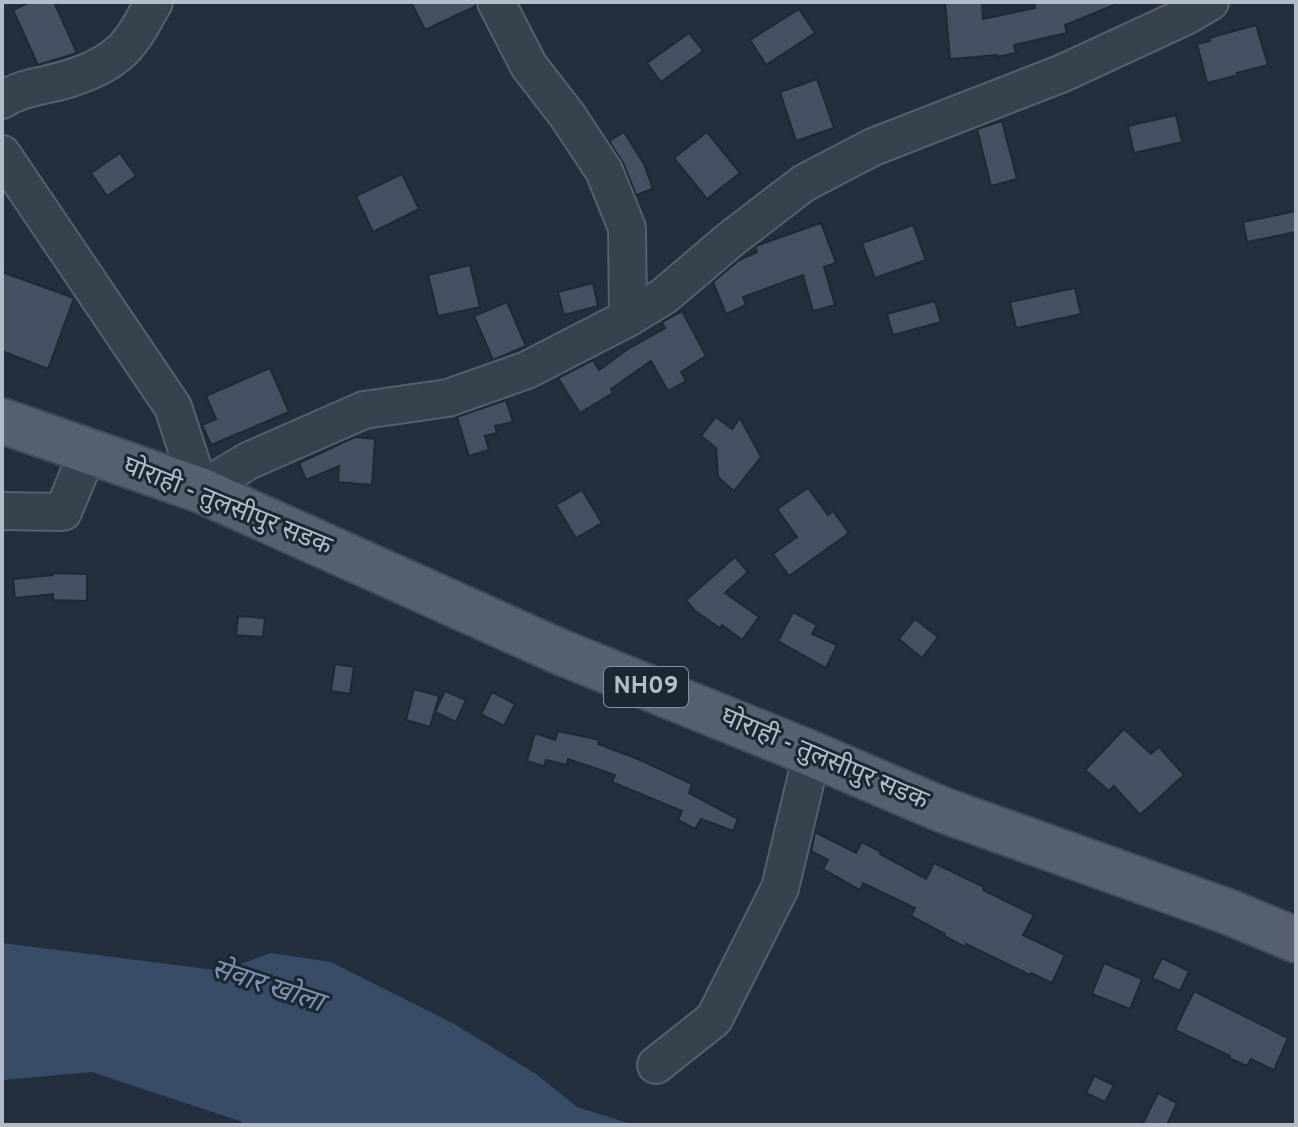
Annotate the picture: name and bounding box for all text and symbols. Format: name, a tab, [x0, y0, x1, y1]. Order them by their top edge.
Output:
street label: घोराही - तुलसीपुर सडक	[118, 450, 337, 564]
road number: NH09	[604, 667, 688, 707]
street label: घोराही - तुलसीपुर सडक	[715, 701, 934, 819]
water label: सेवार खोला	[206, 951, 333, 1024]

